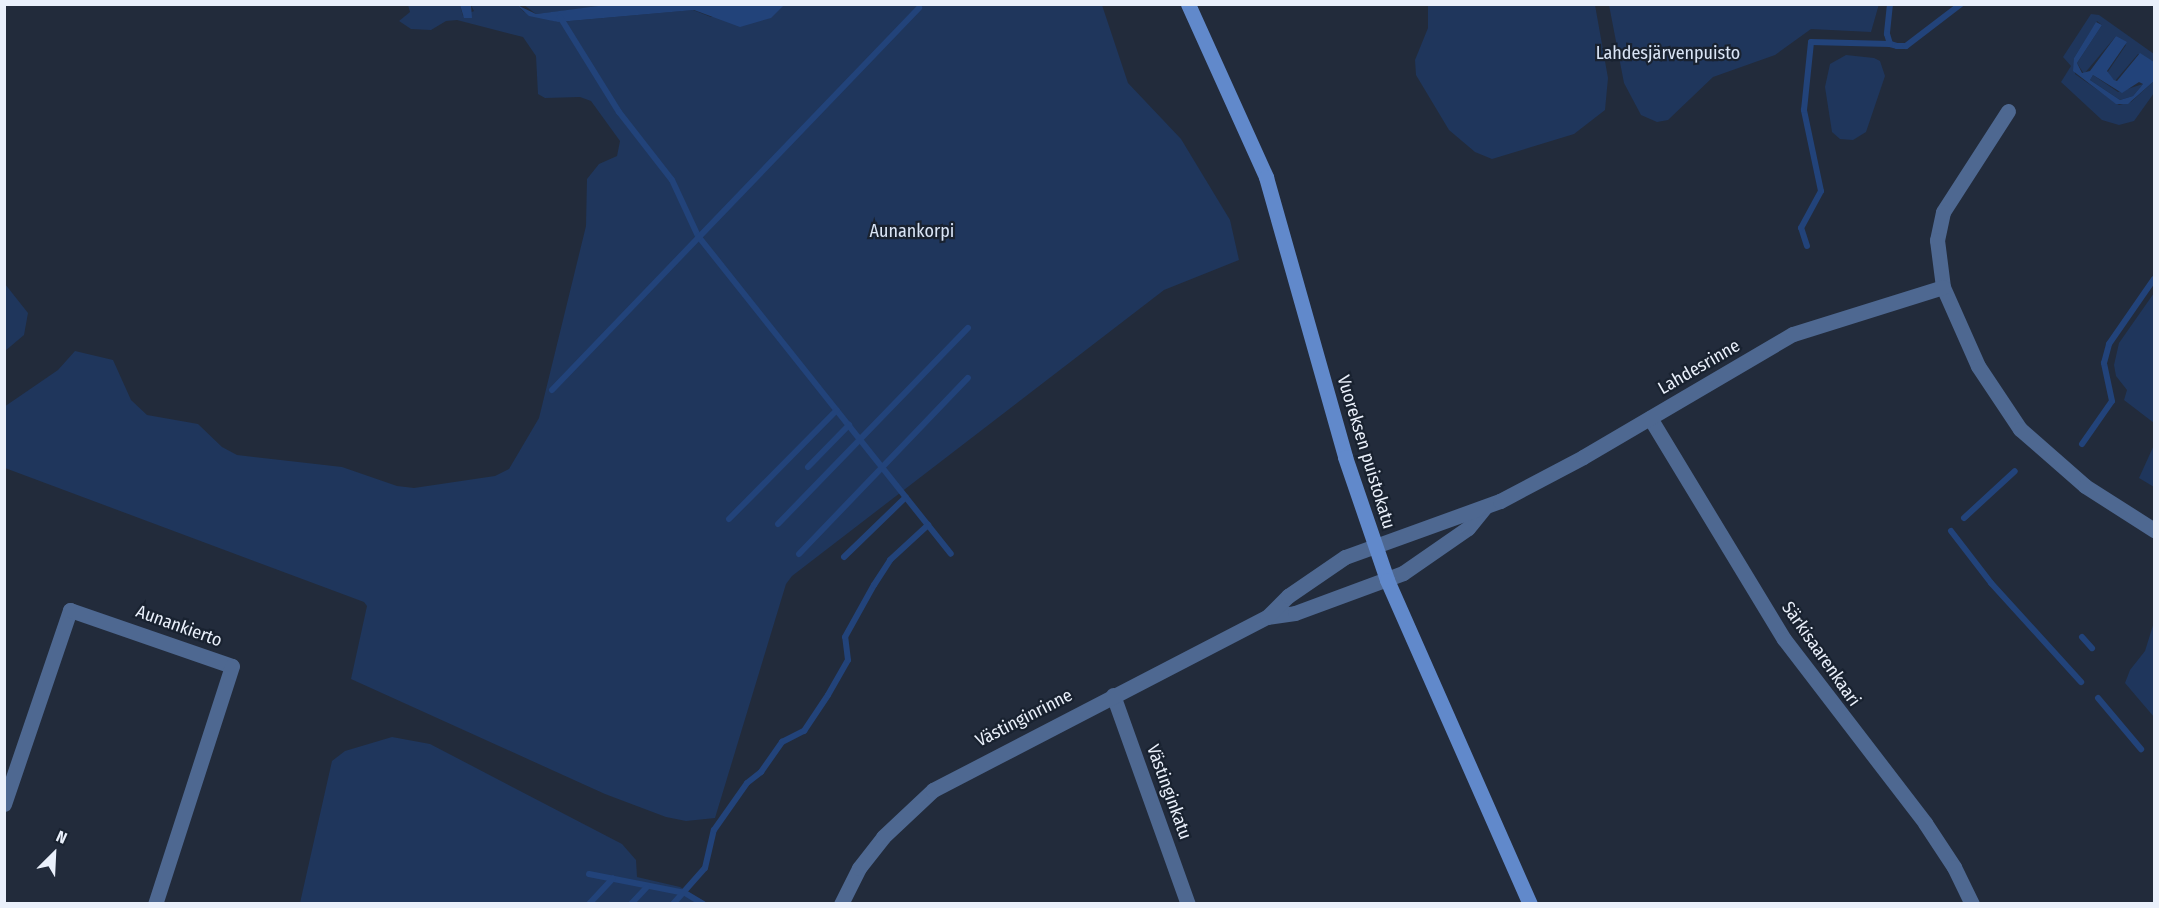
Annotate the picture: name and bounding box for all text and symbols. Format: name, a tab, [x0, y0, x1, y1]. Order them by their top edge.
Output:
park label: Lahdesjärvenpuisto	[1596, 42, 1740, 64]
park label: Aunankorpi	[870, 220, 954, 242]
street label: Lahdesrinne	[1654, 335, 1744, 399]
street label: Vuoreksen puistokatu	[1332, 373, 1400, 531]
street label: Särkisaarenkaari	[1777, 598, 1865, 710]
street label: Aunankierto	[133, 600, 225, 652]
street label: Västinginrinne	[972, 684, 1076, 752]
street label: Västinginkatu	[1142, 742, 1196, 842]
north arrow	[24, 824, 84, 884]
text: N	[53, 826, 70, 848]

